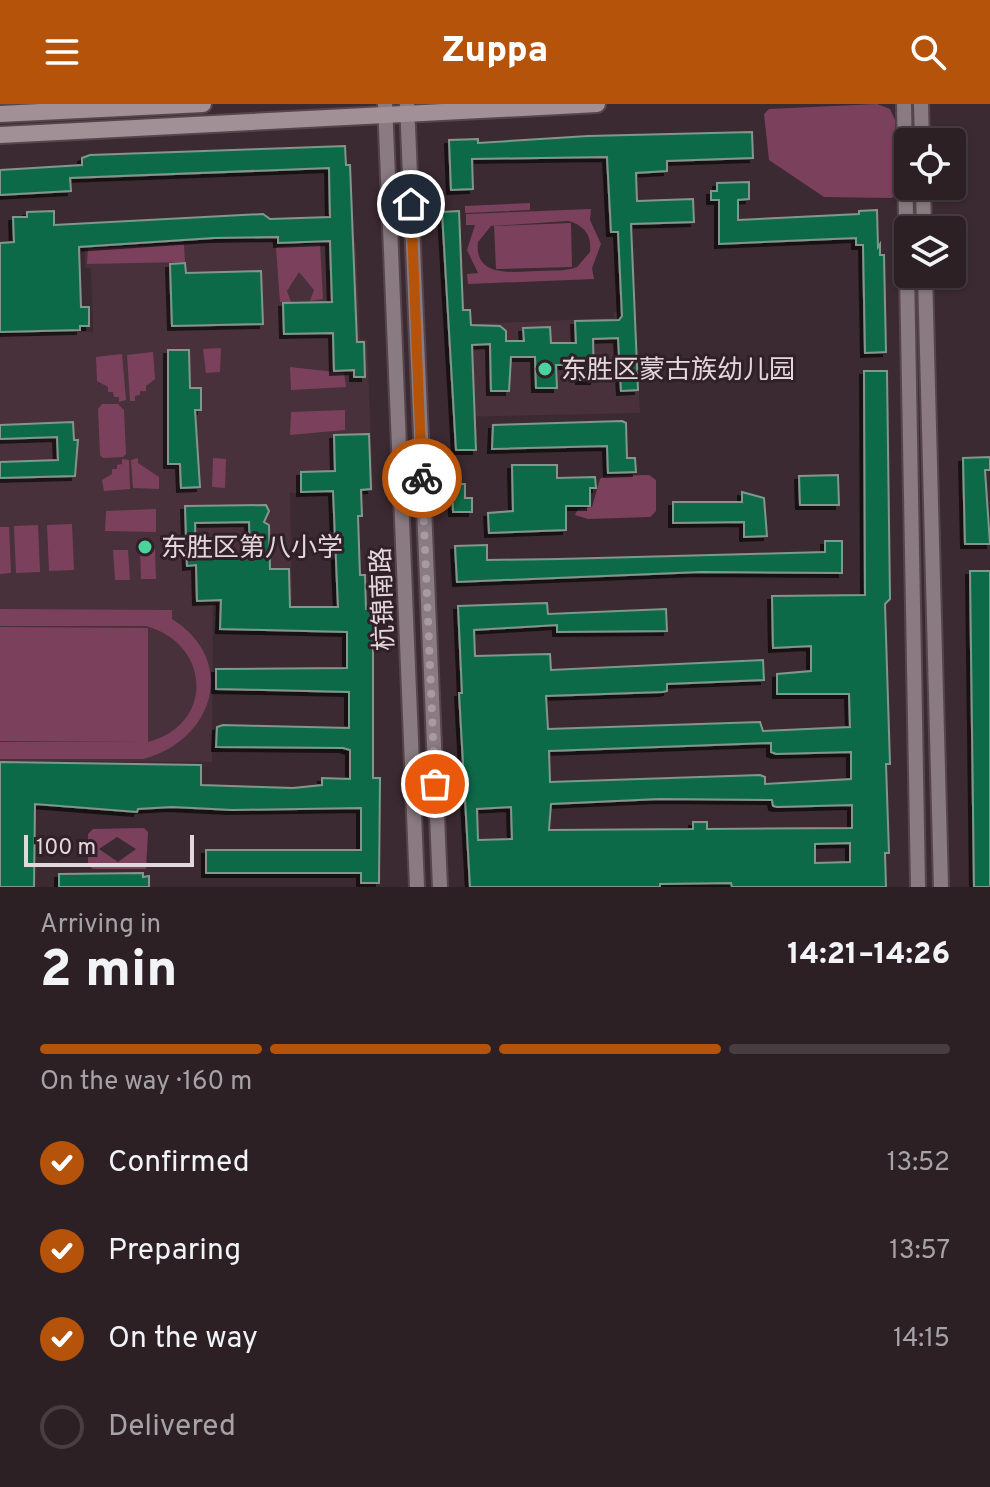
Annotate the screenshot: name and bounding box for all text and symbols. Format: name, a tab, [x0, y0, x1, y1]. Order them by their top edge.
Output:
text: Zuppa	[442, 29, 548, 75]
icon: menu	[40, 30, 84, 74]
icon: search	[906, 30, 950, 74]
map controls	[894, 128, 966, 288]
button: locate	[894, 128, 966, 200]
pin	[377, 170, 445, 238]
icon: home	[389, 182, 433, 226]
button: layers	[894, 216, 966, 288]
place label: 东胜区蒙古族幼儿园	[561, 355, 795, 388]
marker: 东胜区蒙古族幼儿园	[536, 360, 554, 378]
courier	[382, 438, 462, 518]
icon: bike	[400, 456, 444, 500]
place label: 东胜区第八小学	[161, 533, 343, 566]
marker: 东胜区第八小学	[136, 538, 154, 556]
street label: 杭锦南路	[366, 546, 403, 651]
pin	[401, 750, 469, 818]
icon: bag	[413, 762, 457, 806]
scale bar	[24, 831, 194, 867]
text: 100 m	[36, 835, 96, 862]
text: Arriving in	[40, 909, 161, 942]
text: 14:21–14:26	[787, 937, 950, 974]
text: 2 min	[40, 939, 178, 1005]
text: On the way · 160 m	[40, 1066, 252, 1099]
icon: check	[40, 1141, 84, 1185]
text: Confirmed	[108, 1145, 250, 1182]
text: 13:52	[887, 1147, 950, 1180]
icon: check	[40, 1229, 84, 1273]
text: Preparing	[108, 1233, 241, 1270]
text: 13:57	[889, 1235, 950, 1268]
icon: check	[40, 1317, 84, 1361]
text: On the way	[108, 1321, 258, 1358]
text: 14:15	[893, 1323, 950, 1356]
text: Delivered	[108, 1409, 236, 1446]

